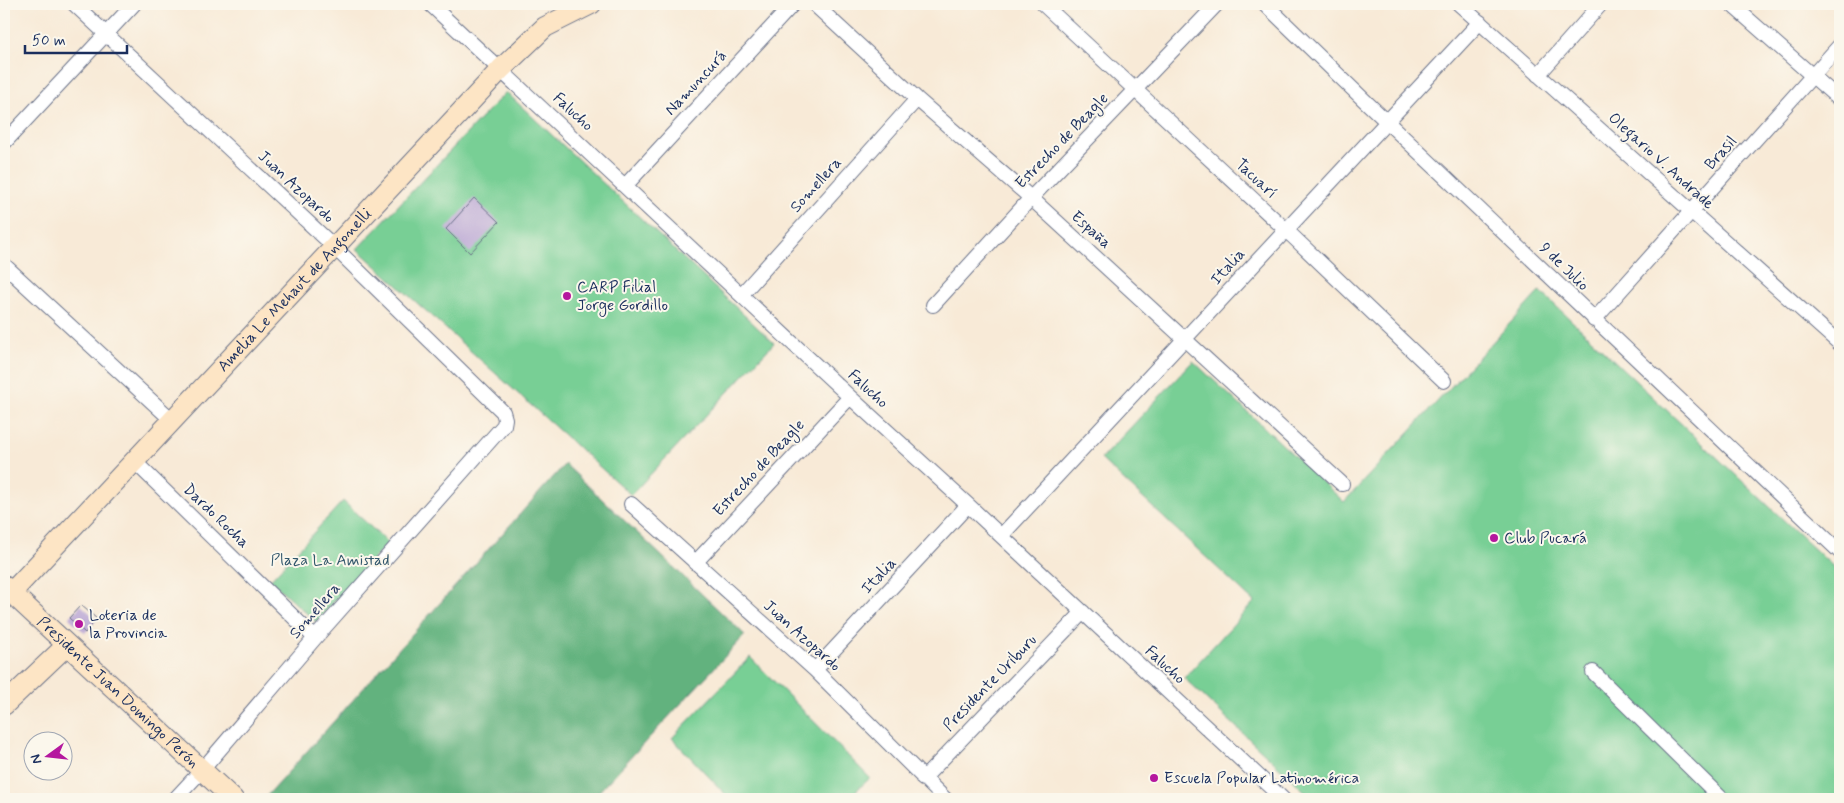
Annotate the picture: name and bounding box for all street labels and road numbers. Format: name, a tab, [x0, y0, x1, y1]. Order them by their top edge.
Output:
street label: Namuncurá	[660, 46, 732, 120]
street label: Falucho	[548, 88, 598, 136]
street label: Estrecho de Beagle	[1011, 88, 1114, 194]
street label: Olegario V. Andrade	[1603, 108, 1719, 215]
street label: Brasil	[1700, 131, 1742, 175]
street label: Juan Azopardo	[253, 146, 339, 228]
street label: Somellera	[786, 153, 846, 217]
street label: Tacuarí	[1231, 154, 1281, 204]
street label: Amelia Le Mehaut de Angonelli	[213, 204, 376, 376]
street label: España	[1066, 206, 1116, 254]
street label: 9 de Julio	[1535, 238, 1593, 296]
street label: Italia	[1206, 244, 1250, 290]
street label: Falucho	[843, 365, 893, 413]
street label: Estrecho de Beagle	[708, 415, 810, 522]
street label: Dardo Rocha	[178, 479, 254, 553]
street label: Italia	[857, 553, 901, 599]
street label: Somellera	[285, 579, 345, 643]
street label: Juan Azopardo	[759, 596, 845, 676]
street label: Presidente Juan Domingo Perón	[33, 612, 204, 773]
street label: Presidente Uriburu	[938, 630, 1042, 736]
street label: Falucho	[1140, 641, 1190, 689]

